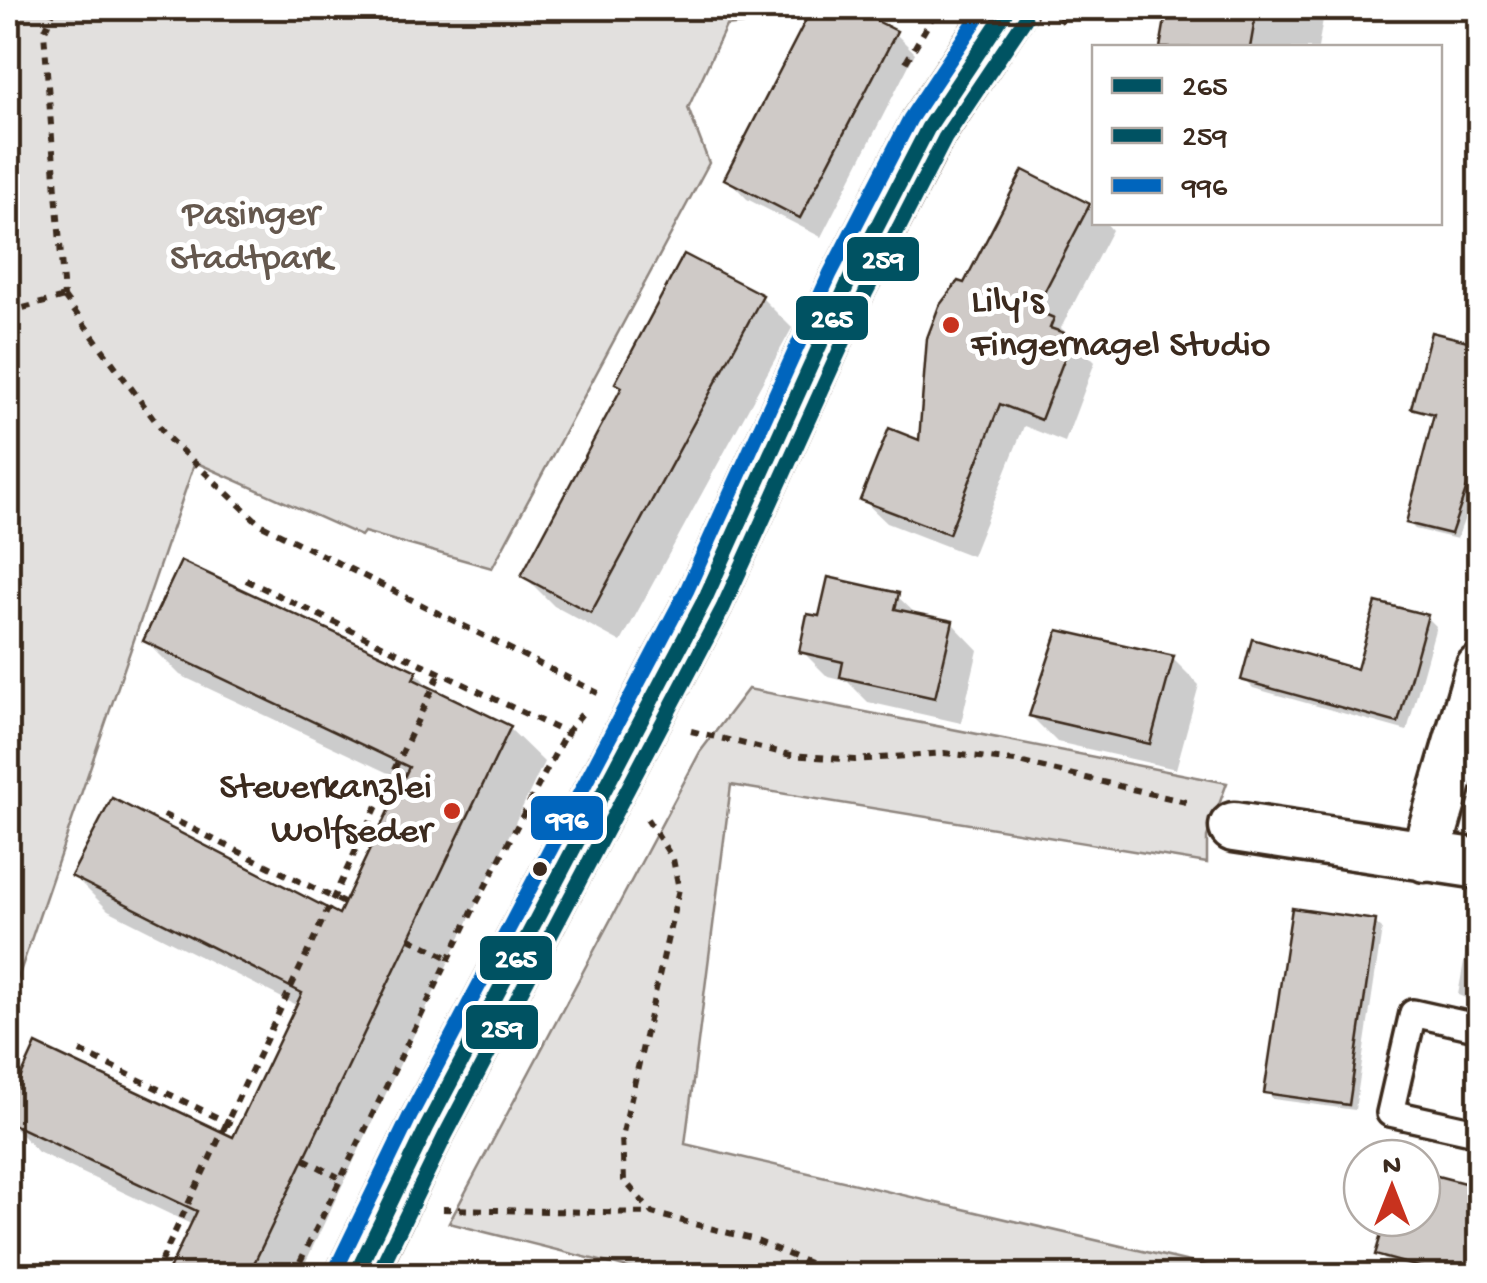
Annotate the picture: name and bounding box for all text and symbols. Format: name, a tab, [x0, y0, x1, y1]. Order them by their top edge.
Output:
legend	[1092, 45, 1442, 225]
text: 265	[1182, 72, 1228, 107]
text: 259	[1182, 122, 1228, 157]
text: 996	[1181, 172, 1228, 207]
park label: Pasinger Stadtpark	[170, 194, 335, 282]
line badge: 259	[845, 235, 921, 283]
text: 259	[862, 246, 904, 279]
place label: Lily's Fingernagel Studio	[970, 281, 1270, 369]
line badge: 265	[794, 294, 870, 342]
text: 265	[811, 305, 854, 338]
marker: Lily's Fingernagel Studio	[940, 314, 962, 336]
place label: Steuerkanzlei Wolfseder	[219, 767, 436, 855]
line badge: 996	[529, 794, 605, 842]
marker: Steuerkanzlei Wolfseder	[441, 800, 463, 822]
text: 996	[544, 806, 589, 839]
unlabelled marker	[530, 859, 550, 879]
line badge: 265	[478, 934, 554, 982]
text: 265	[495, 945, 538, 978]
line badge: 259	[464, 1003, 540, 1051]
text: 259	[481, 1015, 523, 1048]
north arrow	[1342, 1138, 1442, 1238]
text: N	[1383, 1151, 1401, 1184]

